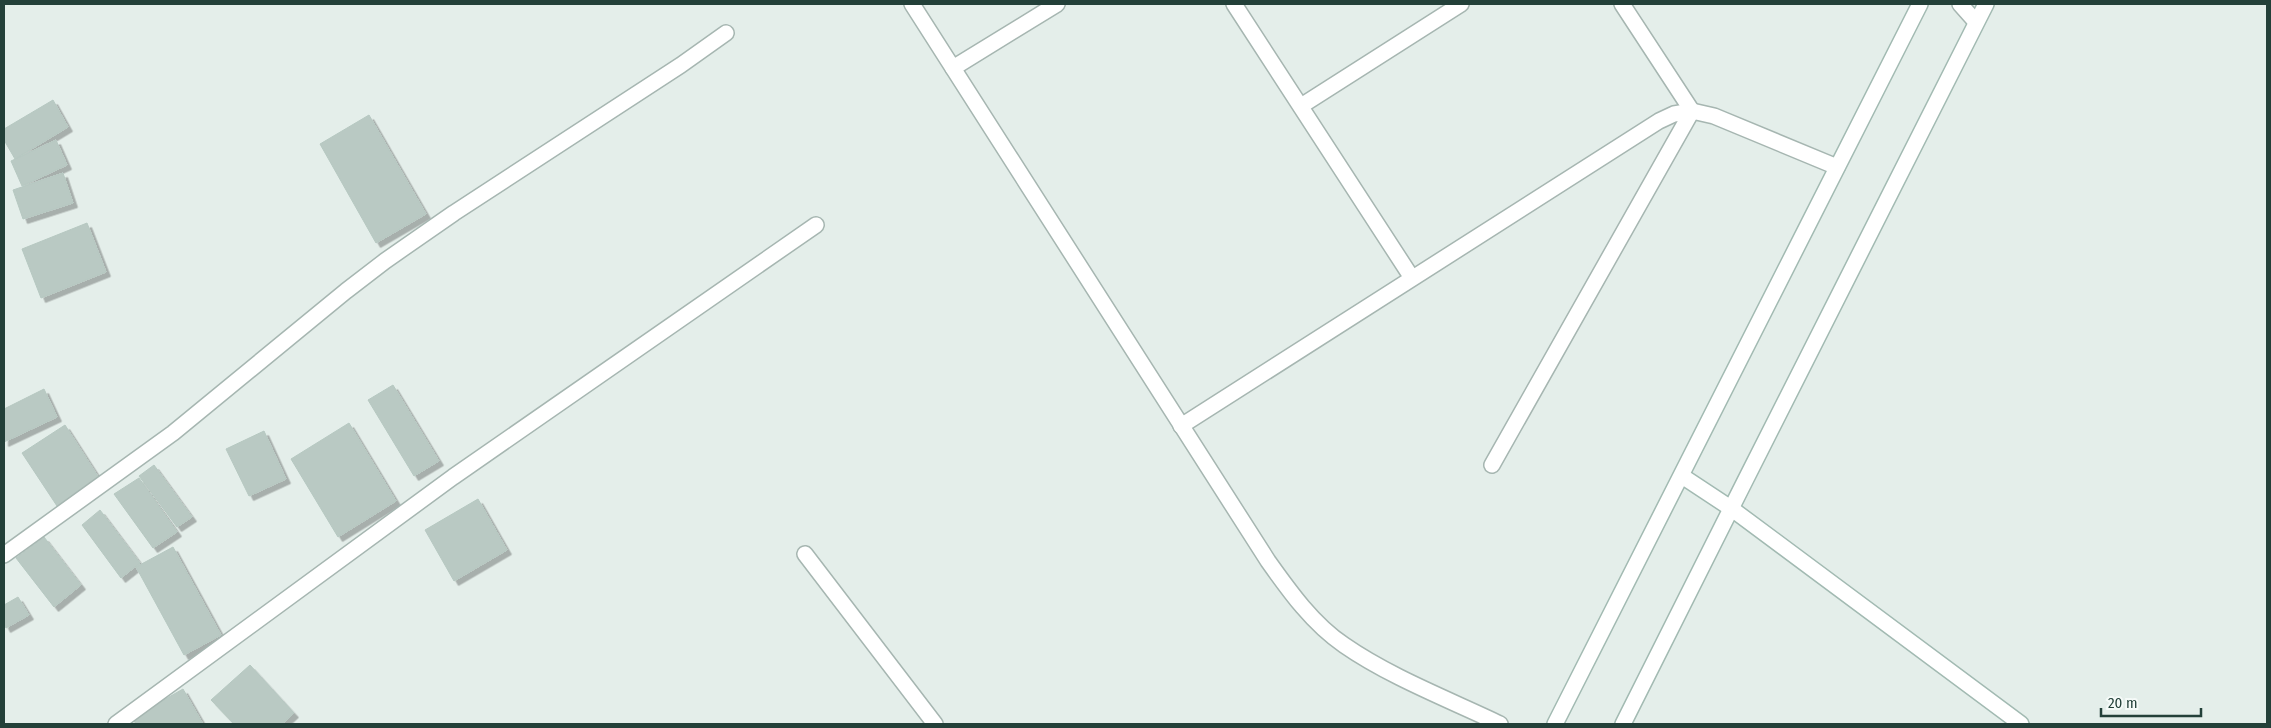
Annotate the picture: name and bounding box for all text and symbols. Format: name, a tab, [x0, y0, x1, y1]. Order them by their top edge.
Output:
scale bar	[2101, 686, 2201, 718]
text: 20 m	[2108, 694, 2138, 712]

